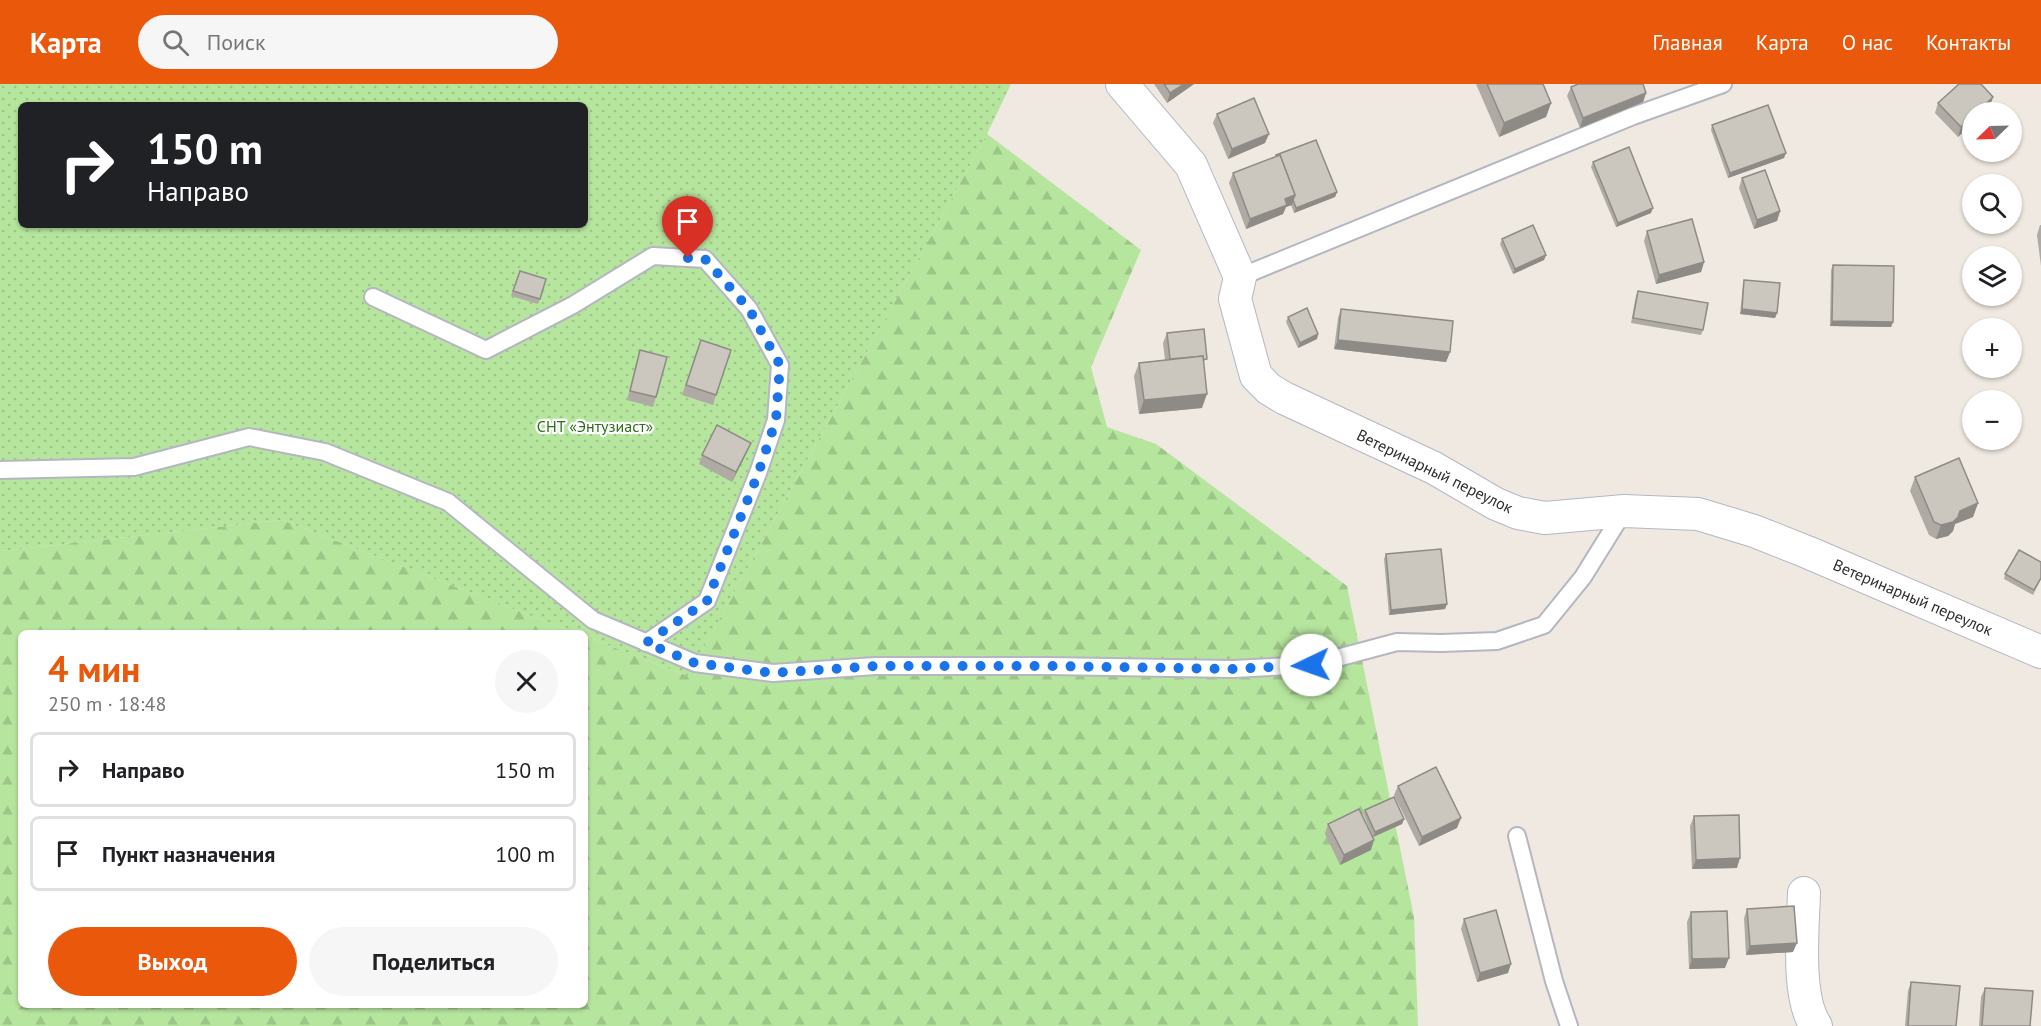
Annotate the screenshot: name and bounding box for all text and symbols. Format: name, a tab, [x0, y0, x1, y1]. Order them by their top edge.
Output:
search box	[138, 15, 558, 69]
text: Карта	[30, 24, 102, 61]
icon: search	[159, 26, 192, 59]
text: Поиск	[207, 28, 266, 56]
text: Главная	[1652, 29, 1723, 56]
text: Карта	[1756, 29, 1809, 56]
text: О нас	[1842, 29, 1893, 56]
text: Контакты	[1926, 29, 2011, 56]
north arrow	[1962, 102, 2022, 162]
map controls	[1962, 102, 2022, 450]
text: 150 m	[147, 121, 263, 176]
icon: right	[48, 126, 126, 204]
text: Направо	[147, 174, 249, 208]
button: search	[1962, 174, 2022, 234]
pin	[662, 196, 713, 258]
icon: arrive	[671, 205, 704, 238]
button: layers	[1962, 246, 2022, 306]
button: +	[1962, 318, 2022, 378]
button: −	[1962, 390, 2022, 450]
park label: СНТ «Энтузиаст»	[537, 416, 654, 436]
street label: Ветеринарный переулок	[1354, 424, 1517, 518]
street label: Ветеринарный переулок	[1830, 554, 1996, 640]
position arrow	[1279, 633, 1343, 697]
text: 4 мин	[48, 645, 140, 692]
button: close	[495, 650, 558, 713]
text: 250 m · 18:48	[48, 691, 166, 717]
icon: right	[51, 753, 84, 786]
text: Направо	[102, 756, 185, 784]
text: 150 m	[495, 756, 555, 784]
icon: arrive	[51, 837, 84, 870]
text: Пункт назначения	[102, 840, 275, 868]
text: 100 m	[495, 840, 555, 868]
button: Выход	[48, 927, 297, 996]
button: Поделиться	[309, 927, 558, 996]

